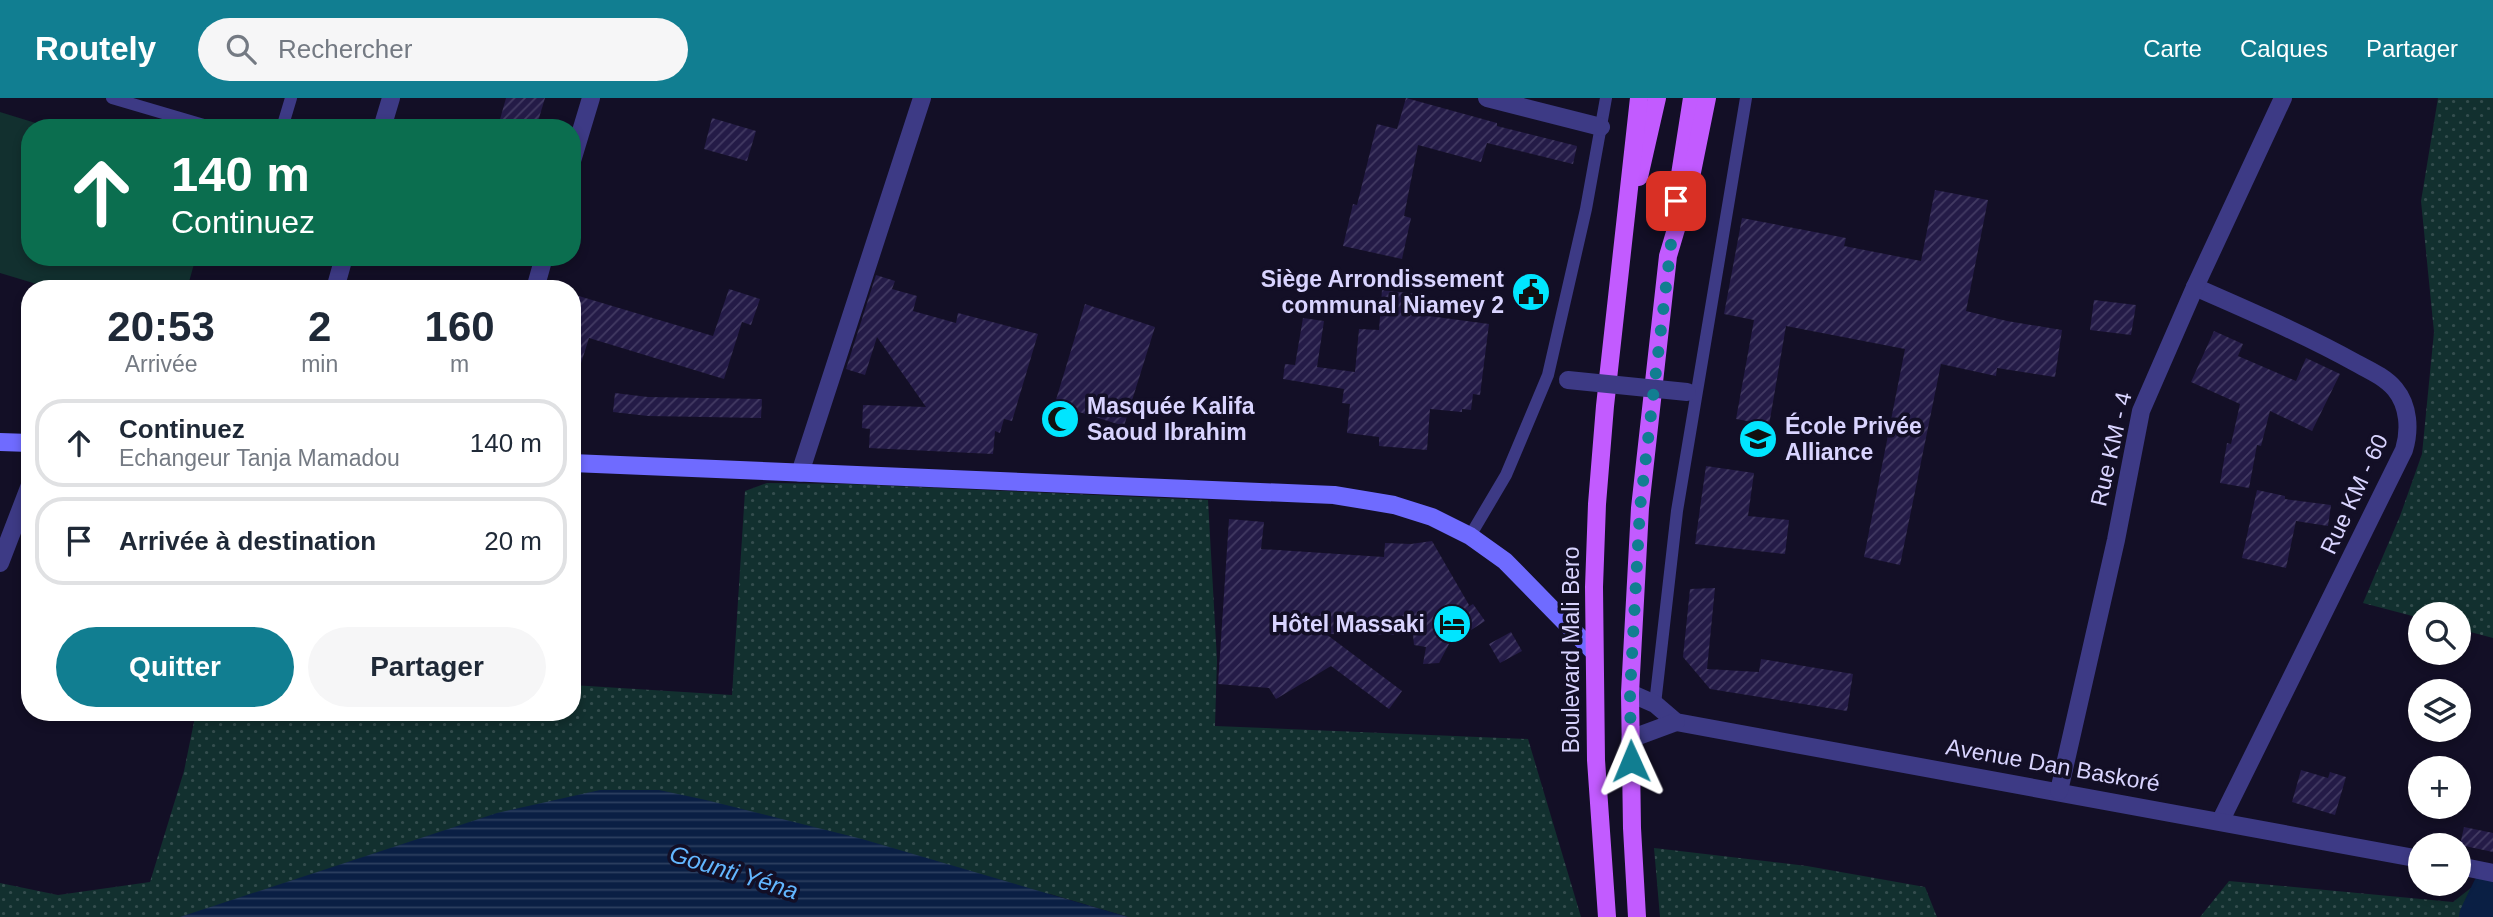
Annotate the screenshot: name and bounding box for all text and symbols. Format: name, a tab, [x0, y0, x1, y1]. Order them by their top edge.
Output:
search box	[198, 18, 688, 81]
text: Routely	[35, 30, 156, 67]
icon: search	[222, 30, 260, 68]
text: Rechercher	[278, 34, 412, 64]
text: Carte	[2143, 35, 2202, 62]
text: Calques	[2240, 35, 2328, 62]
text: Partager	[2366, 35, 2458, 62]
icon: ahead	[56, 147, 147, 238]
text: 140 m	[171, 147, 310, 201]
pin	[1646, 171, 1706, 231]
icon: arrive	[1657, 182, 1695, 220]
text: Continuez	[171, 204, 315, 240]
place label: Siège Arrondissement communal Niamey 2	[1261, 266, 1504, 318]
public building icon: Siège Arrondissement communal Niamey 2	[1510, 271, 1552, 313]
text: 20:53	[107, 303, 215, 350]
text: 2	[308, 303, 331, 350]
text: 160	[425, 303, 495, 350]
text: Arrivée	[125, 351, 198, 377]
text: min	[301, 351, 338, 377]
text: m	[450, 351, 469, 377]
street label: Rue KM - 4	[2085, 389, 2137, 509]
place label: Masquée Kalifa Saoud Ibrahim	[1087, 393, 1255, 445]
mosque icon: Masquée Kalifa Saoud Ibrahim	[1039, 398, 1081, 440]
place label: École Privée Alliance	[1785, 412, 1922, 465]
text: Continuez	[119, 414, 245, 444]
school or university icon: École Privée Alliance	[1737, 418, 1779, 460]
icon: ahead	[60, 424, 98, 462]
text: 140 m	[470, 428, 542, 458]
street label: Rue KM - 60	[2315, 430, 2393, 558]
text: Echangeur Tanja Mamadou	[119, 445, 400, 471]
icon: arrive	[60, 522, 98, 560]
text: Arrivée à destination	[119, 526, 376, 556]
text: 20 m	[484, 526, 542, 556]
street label: Boulevard Mali Bero	[1558, 546, 1584, 754]
map controls	[2408, 602, 2471, 896]
button: search	[2408, 602, 2471, 665]
hotel icon: Hôtel Massaki	[1431, 603, 1473, 645]
place label: Hôtel Massaki	[1272, 611, 1425, 637]
button: Quitter	[56, 627, 294, 707]
button: Partager	[308, 627, 546, 707]
button: layers	[2408, 679, 2471, 742]
position arrow	[1594, 724, 1668, 798]
street label: Avenue Dan Baskoré	[1944, 733, 2162, 797]
button: +	[2408, 756, 2471, 819]
button: −	[2408, 833, 2471, 896]
water label: Gounti Yéna	[666, 840, 802, 904]

